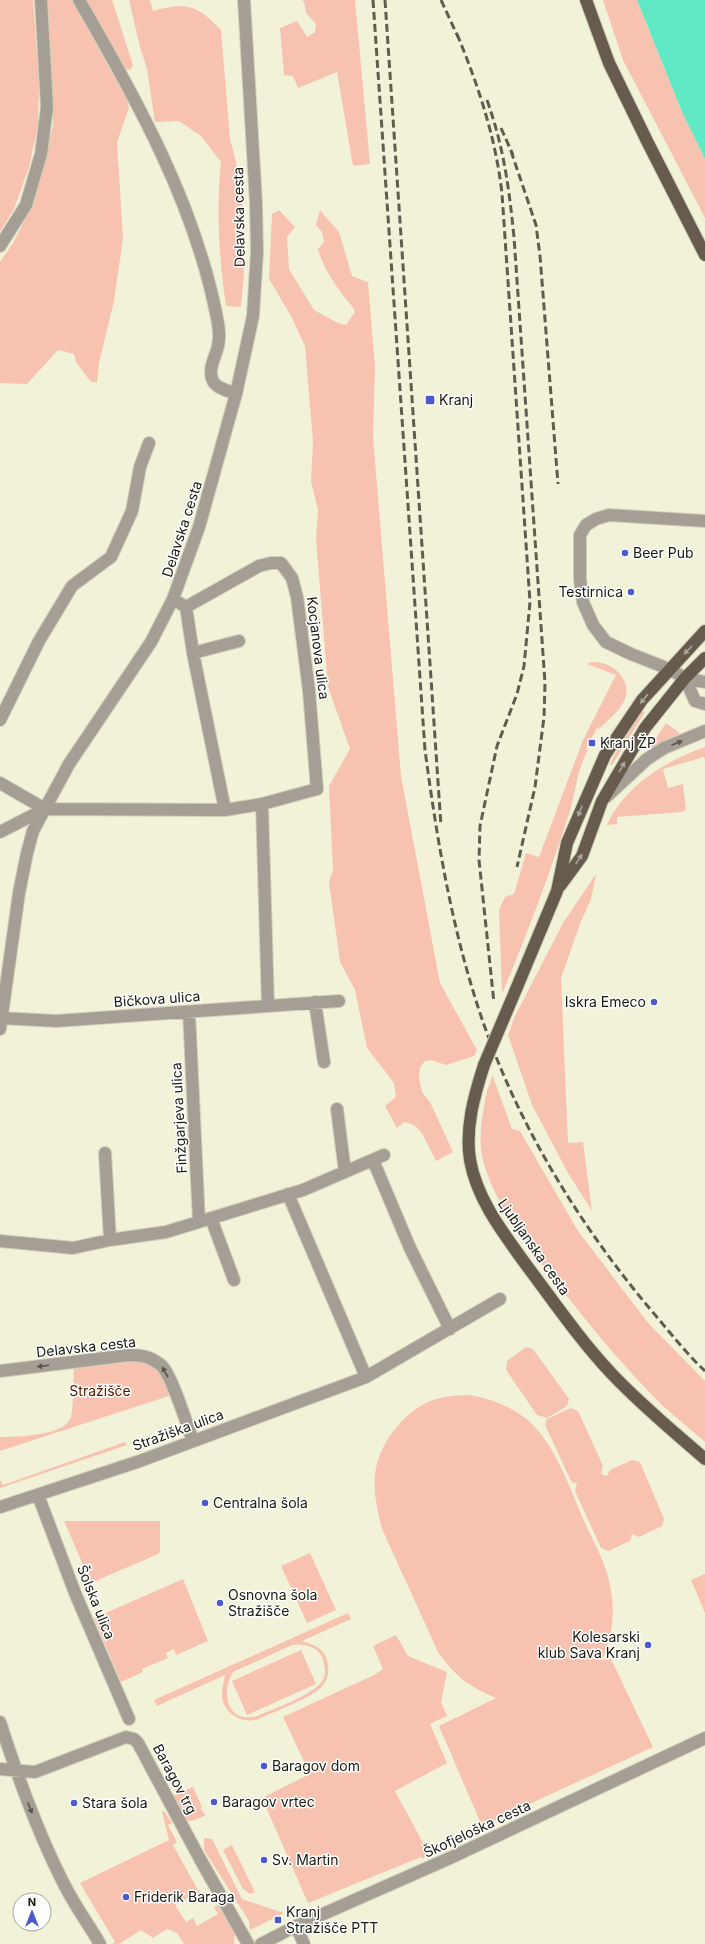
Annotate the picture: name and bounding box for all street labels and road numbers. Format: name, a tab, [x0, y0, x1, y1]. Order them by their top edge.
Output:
street label: Delavska cesta	[229, 167, 248, 267]
street label: Delavska cesta	[158, 479, 205, 579]
street label: Kocjanova ulica	[304, 596, 333, 700]
street label: Bičkova ulica	[113, 987, 201, 1010]
street label: Finžgarjeva ulica	[167, 1062, 190, 1174]
street label: Ljubljanska cesta	[495, 1195, 574, 1298]
street label: Delavska cesta	[35, 1333, 137, 1360]
street label: Stražiška ulica	[130, 1405, 226, 1454]
street label: Šolska ulica	[74, 1562, 119, 1641]
street label: Baragov trg	[150, 1741, 201, 1817]
street label: Škofjeloška cesta	[421, 1796, 533, 1861]

